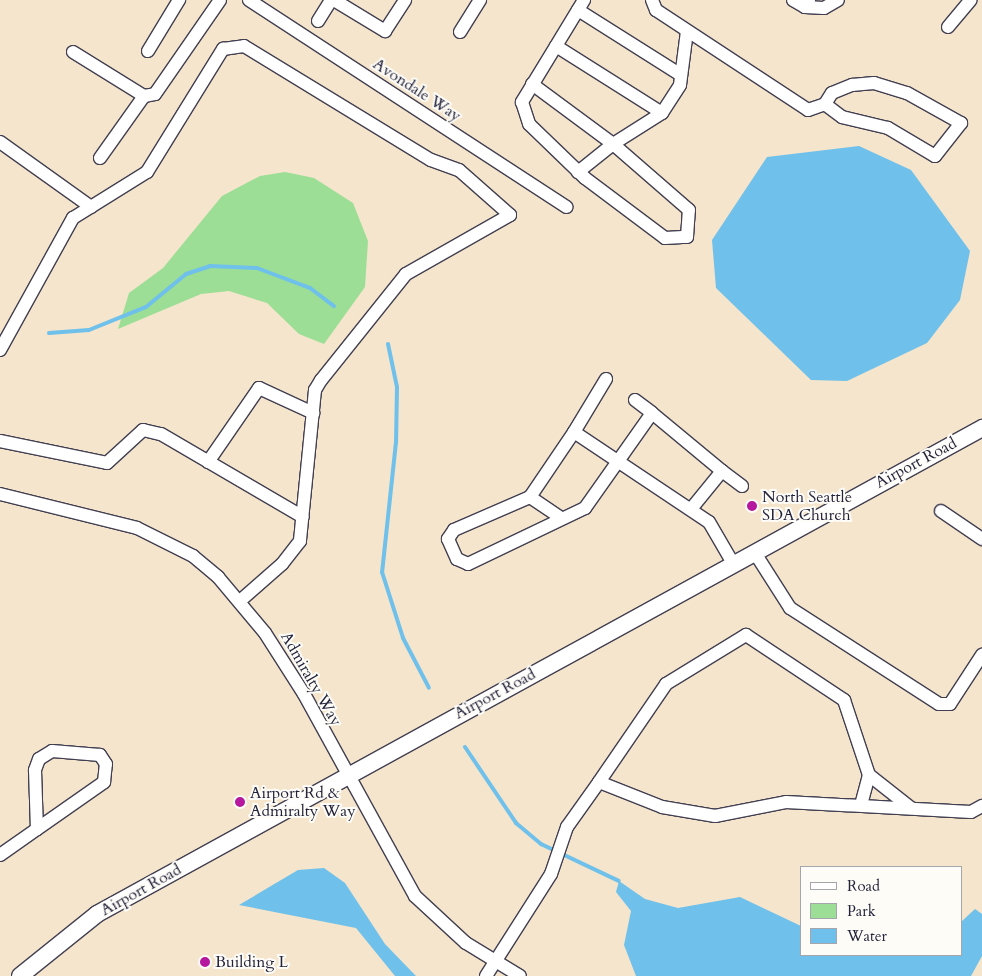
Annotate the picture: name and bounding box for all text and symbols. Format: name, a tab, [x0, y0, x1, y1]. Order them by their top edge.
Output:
street label: Avondale Way	[369, 54, 465, 126]
street label: Airport Road	[872, 434, 960, 492]
place label: North Seattle SDA Church	[762, 487, 852, 525]
marker: North Seattle SDA Church	[746, 500, 758, 512]
street label: Admiralty Way	[276, 628, 346, 730]
street label: Airport Road	[451, 665, 539, 723]
place label: Airport Rd & Admiralty Way	[250, 783, 356, 821]
marker: Airport Rd & Admiralty Way	[234, 796, 246, 808]
street label: Airport Road	[97, 860, 185, 920]
legend	[800, 866, 962, 956]
text: Road	[847, 876, 880, 896]
text: Park	[847, 901, 876, 921]
text: Water	[847, 926, 887, 946]
place label: Building L	[215, 952, 288, 972]
marker: Building L	[199, 956, 211, 968]

